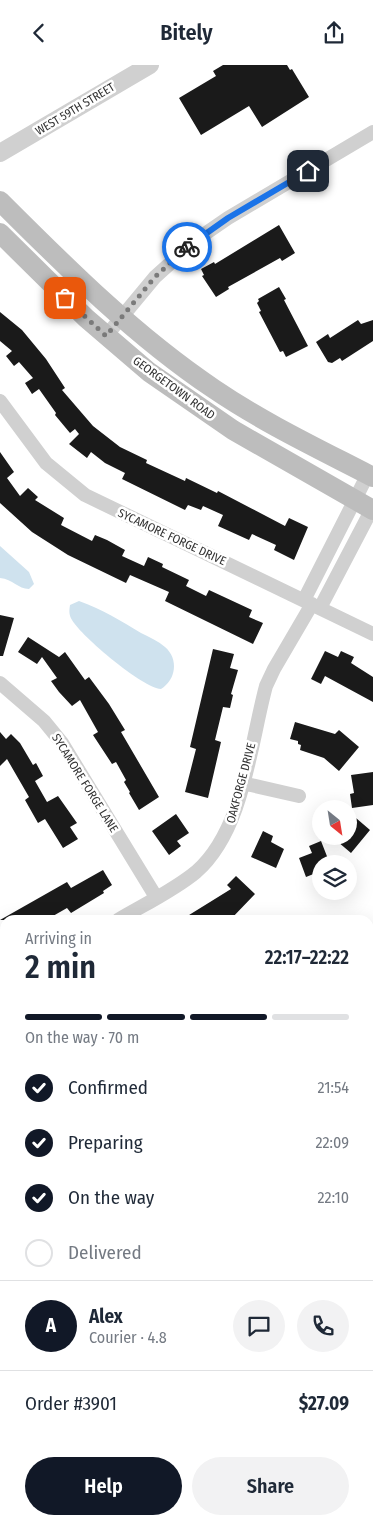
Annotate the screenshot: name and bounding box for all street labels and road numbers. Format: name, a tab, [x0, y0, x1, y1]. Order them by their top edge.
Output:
street label: WEST 59TH STREET	[33, 80, 117, 138]
street label: GEORGETOWN ROAD	[130, 354, 218, 422]
street label: SYCAMORE FORGE DRIVE	[116, 506, 228, 568]
street label: SYCAMORE FORGE LANE	[49, 731, 121, 835]
street label: OAKFORGE DRIVE	[224, 741, 259, 825]

